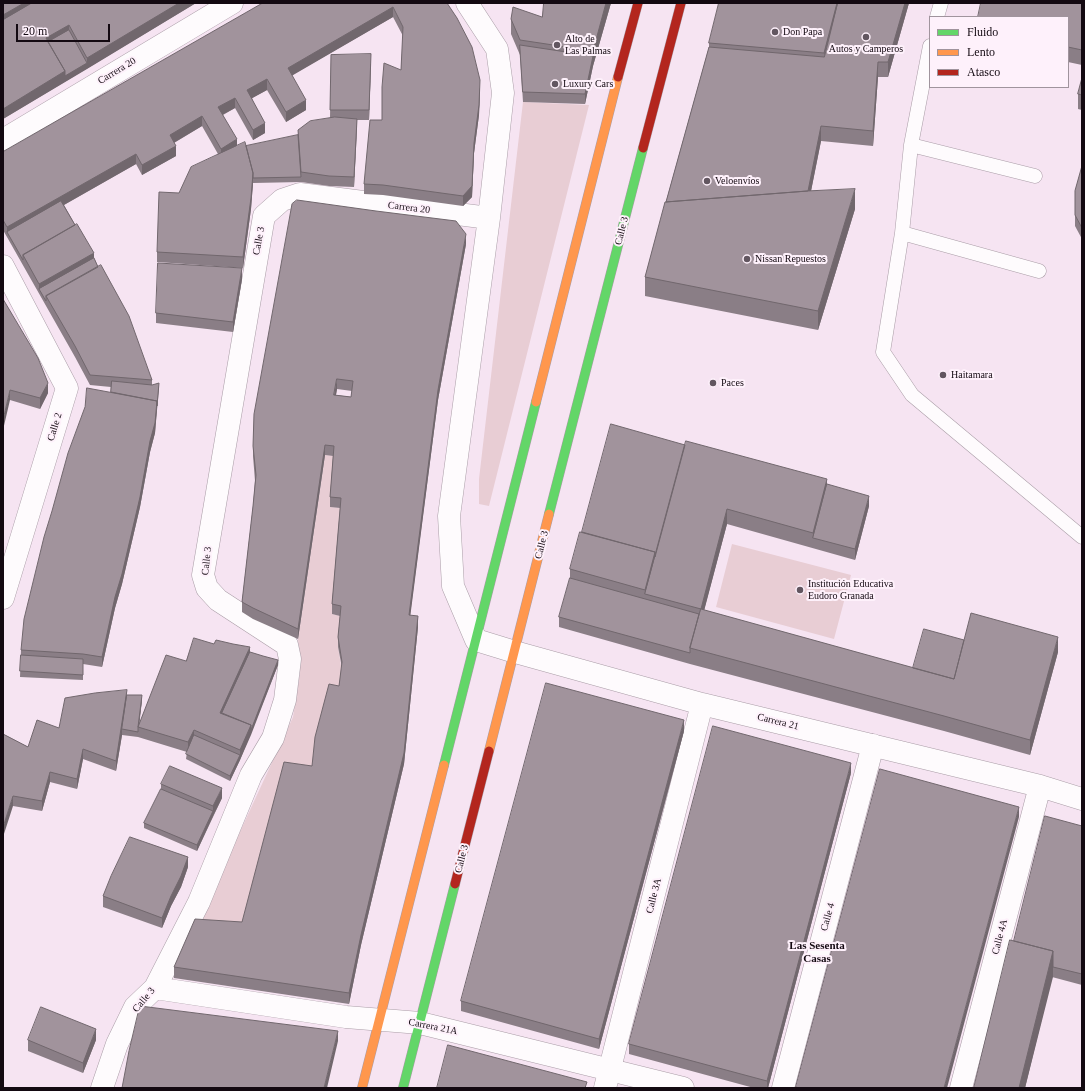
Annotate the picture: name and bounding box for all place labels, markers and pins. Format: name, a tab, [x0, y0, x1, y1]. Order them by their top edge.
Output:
place label: Don Papa	[783, 26, 822, 38]
marker: Don Papa	[770, 27, 780, 37]
marker: Autos y Camperos	[861, 32, 871, 42]
place label: Alto de Las Palmas	[565, 33, 611, 56]
marker: Alto de Las Palmas	[552, 40, 562, 50]
place label: Autos y Camperos	[829, 43, 903, 55]
place label: Luxury Cars	[563, 78, 613, 90]
marker: Luxury Cars	[550, 79, 560, 89]
place label: Veloenvíos	[715, 175, 759, 187]
marker: Veloenvíos	[702, 176, 712, 186]
place label: Nissan Repuestos	[755, 253, 826, 265]
marker: Nissan Repuestos	[742, 254, 752, 264]
place label: Haitamara	[951, 369, 993, 381]
marker: Haitamara	[938, 370, 948, 380]
place label: Paces	[721, 377, 744, 389]
marker: Paces	[708, 378, 718, 388]
place label: Institución Educativa Eudoro Granada	[808, 578, 893, 602]
marker: Institución Educativa Eudoro Granada	[795, 585, 805, 595]

